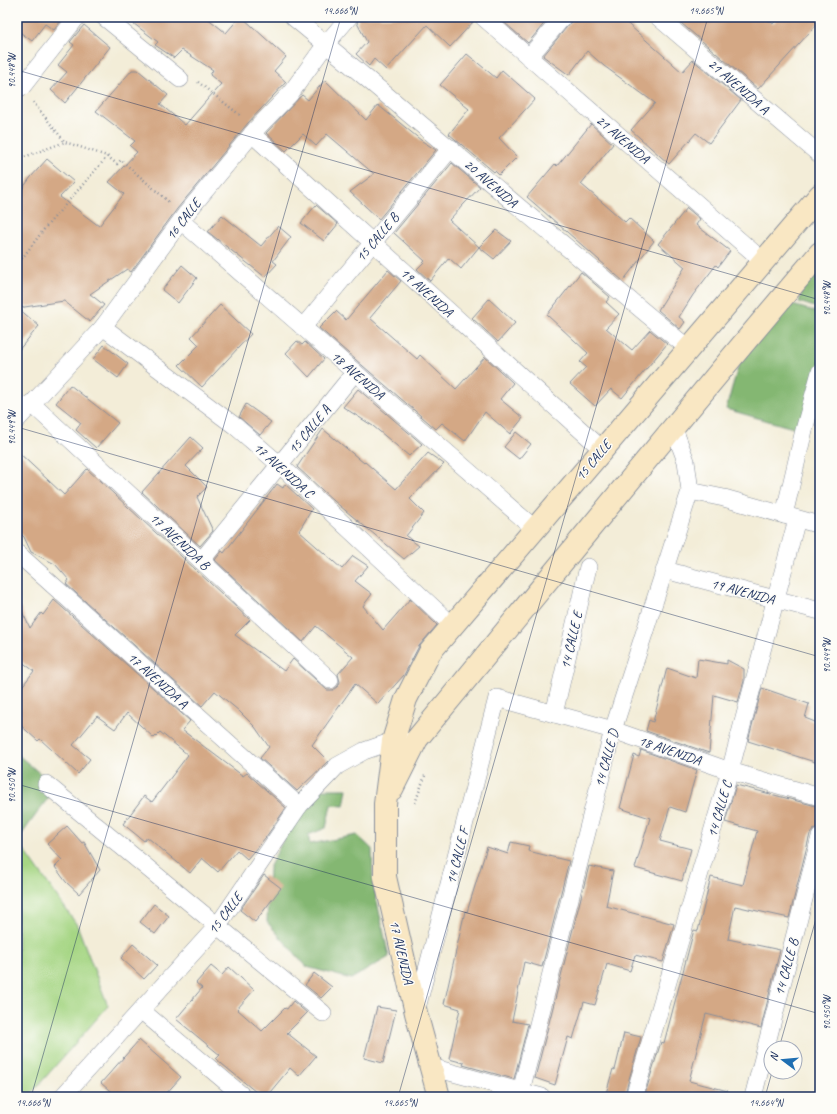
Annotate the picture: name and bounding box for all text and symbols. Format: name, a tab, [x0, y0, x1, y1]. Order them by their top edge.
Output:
text: 14.666°N	[323, 4, 359, 17]
text: 14.665°N	[689, 4, 725, 17]
text: 90.448°W	[5, 52, 18, 88]
street label: 21 AVENIDA A	[705, 55, 773, 118]
street label: 21 AVENIDA	[593, 112, 653, 168]
street label: 20 AVENIDA	[461, 156, 521, 212]
street label: 16 CALLE	[162, 194, 206, 243]
street label: 15 CALLE B	[352, 208, 404, 265]
street label: 19 AVENIDA	[397, 264, 457, 321]
text: 90.448°W	[820, 280, 833, 316]
street label: 18 AVENIDA	[328, 348, 388, 404]
street label: 15 CALLE A	[285, 401, 335, 457]
text: 90.449°W	[5, 409, 18, 445]
street label: 15 CALLE	[572, 435, 617, 484]
street label: 17 AVENIDA C	[250, 439, 318, 503]
street label: 17 AVENIDA B	[146, 509, 214, 575]
street label: 19 AVENIDA	[709, 575, 777, 608]
street label: 14 CALLE E	[557, 608, 587, 670]
text: 90.449°W	[820, 637, 833, 673]
street label: 17 AVENIDA A	[124, 649, 192, 713]
street label: 14 CALLE D	[591, 726, 623, 789]
street label: 18 AVENIDA	[636, 732, 704, 769]
text: 90.450°W	[5, 767, 18, 803]
street label: 14 CALLE C	[703, 778, 736, 839]
street label: 14 CALLE F	[442, 823, 474, 886]
street label: 15 CALLE	[204, 887, 248, 937]
street label: 17 AVENIDA	[386, 919, 417, 987]
street label: 14 CALLE B	[771, 935, 803, 997]
text: 90.450°W	[820, 994, 833, 1030]
north arrow	[763, 1040, 803, 1080]
text: N	[766, 1050, 782, 1062]
text: 14.666°N	[16, 1096, 52, 1109]
text: 14.665°N	[383, 1096, 419, 1109]
text: 14.664°N	[749, 1096, 785, 1109]

